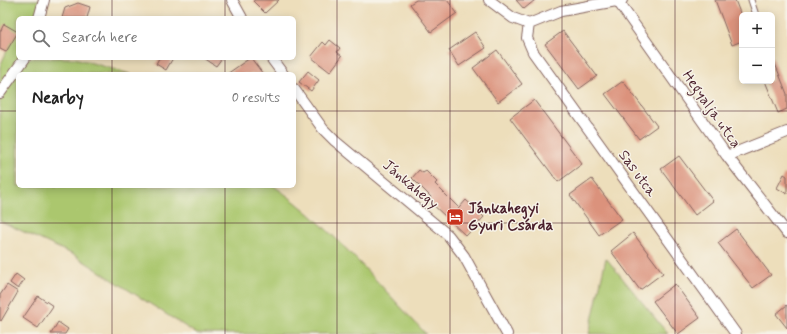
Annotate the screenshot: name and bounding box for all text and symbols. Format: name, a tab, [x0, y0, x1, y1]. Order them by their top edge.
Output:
map controls	[739, 12, 775, 84]
button: +	[739, 12, 775, 48]
search box	[16, 16, 296, 60]
icon: search	[30, 27, 52, 49]
text: Search here	[62, 28, 138, 48]
button: −	[739, 48, 775, 84]
street label: Hegyalja utca	[676, 67, 745, 153]
text: Nearby	[32, 87, 84, 109]
text: 0 results	[232, 90, 280, 107]
street label: Sas utca	[613, 146, 662, 202]
street label: Jánkahegy	[378, 155, 443, 214]
place label: Jánkahegyi Gyuri Csárda	[468, 199, 553, 236]
hotel icon: Jánkahegyi Gyuri Csárda	[445, 207, 465, 227]

